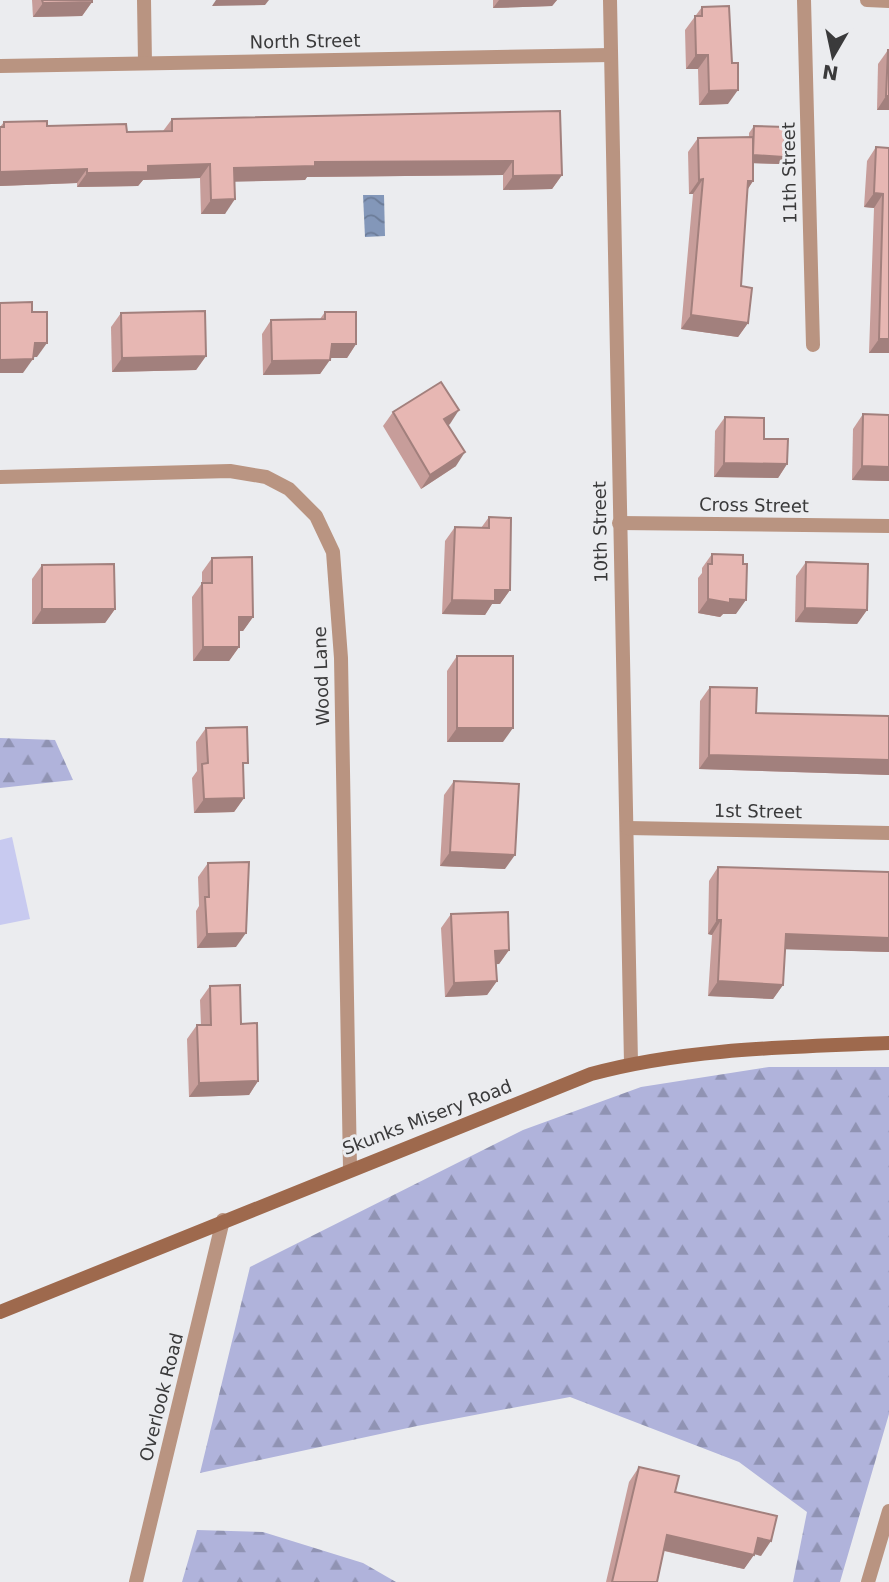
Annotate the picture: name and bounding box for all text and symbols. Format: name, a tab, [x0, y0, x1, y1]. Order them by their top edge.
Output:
north arrow	[798, 21, 868, 91]
street label: North Street	[249, 30, 361, 52]
text: N	[821, 61, 840, 85]
street label: 11th Street	[778, 122, 800, 224]
street label: 10th Street	[589, 481, 611, 583]
street label: Cross Street	[699, 494, 809, 516]
street label: Wood Lane	[309, 626, 333, 726]
street label: 1st Street	[714, 800, 802, 822]
street label: Skunks Misery Road	[339, 1075, 515, 1159]
street label: Overlook Road	[135, 1331, 187, 1463]

